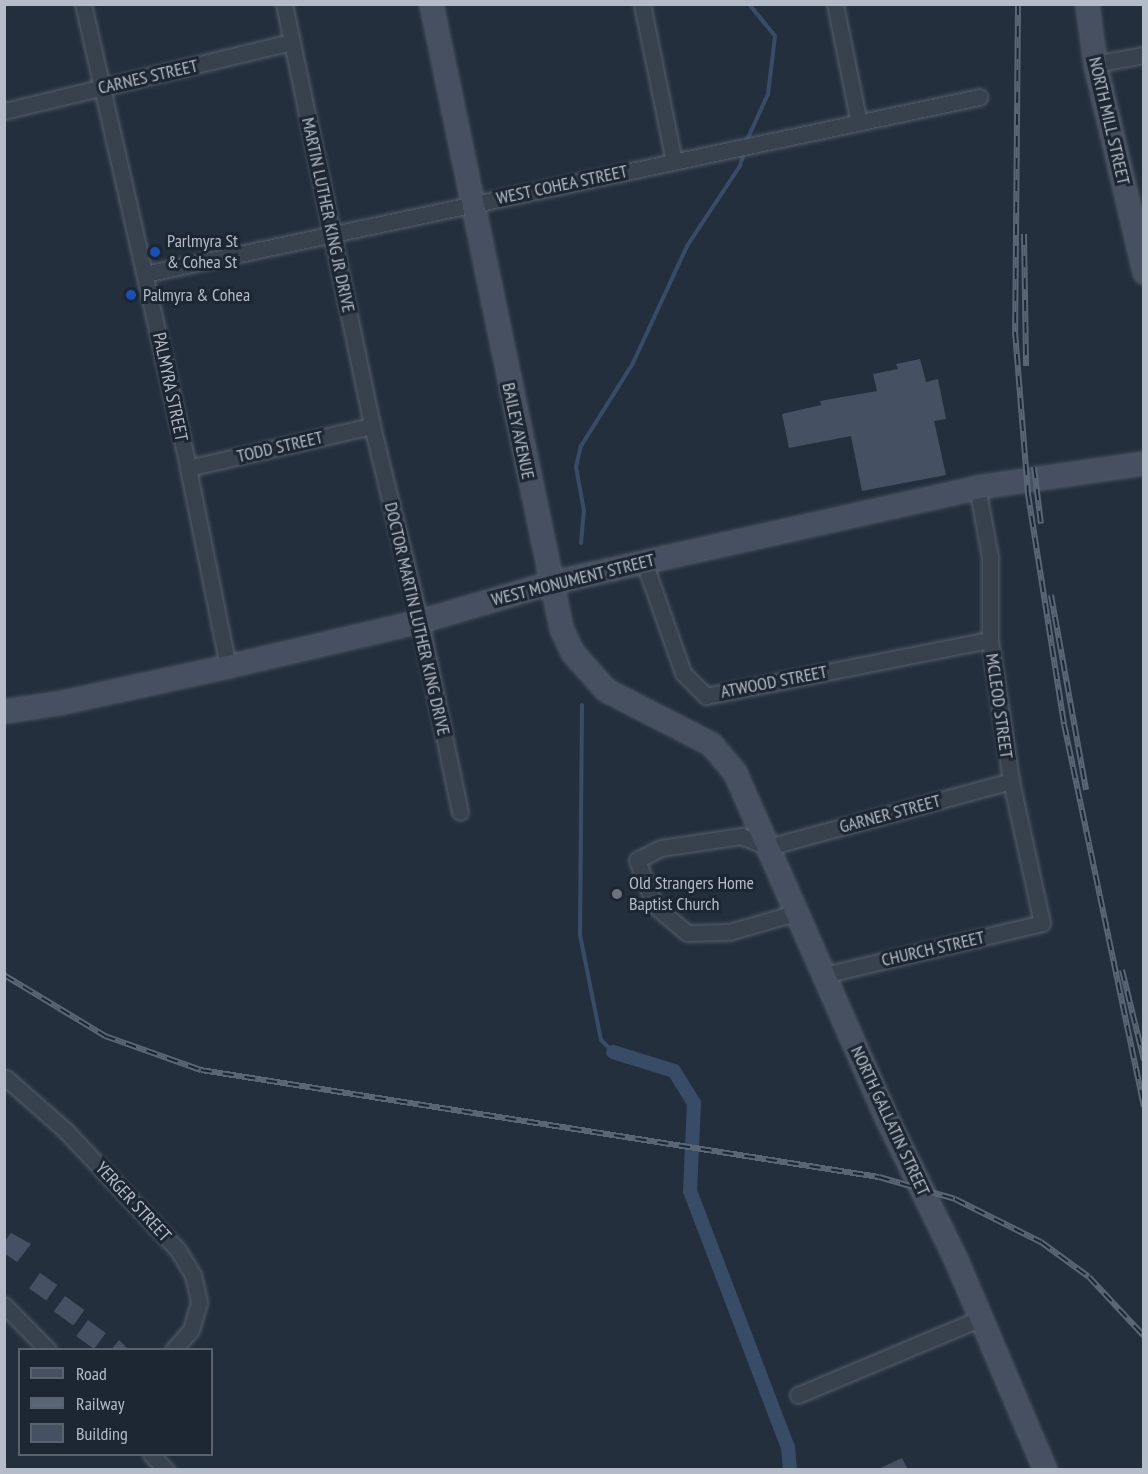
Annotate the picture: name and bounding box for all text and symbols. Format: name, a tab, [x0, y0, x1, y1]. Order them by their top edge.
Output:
street label: CARNES STREET	[96, 55, 200, 99]
street label: NORTH MILL STREET	[1084, 55, 1134, 187]
street label: MARTIN LUTHER KING JR DRIVE	[297, 116, 359, 314]
street label: WEST COHEA STREET	[494, 160, 630, 210]
place label: Parlmyra St & Cohea St	[167, 231, 238, 274]
marker: Parlmyra St & Cohea St	[148, 245, 162, 259]
place label: Palmyra & Cohea	[143, 284, 250, 306]
marker: Palmyra & Cohea	[124, 288, 138, 302]
street label: PALMYRA STREET	[148, 330, 192, 444]
street label: BAILEY AVENUE	[497, 380, 539, 482]
street label: TODD STREET	[235, 427, 325, 467]
street label: DOCTOR MARTIN LUTHER KING DRIVE	[380, 500, 454, 738]
street label: WEST MONUMENT STREET	[489, 549, 657, 611]
street label: MCLEOD STREET	[981, 652, 1017, 760]
street label: ATWOOD STREET	[719, 661, 829, 703]
street label: GARNER STREET	[837, 790, 943, 838]
place label: Old Strangers Home Baptist Church	[629, 873, 754, 916]
marker: Old Strangers Home Baptist Church	[610, 887, 624, 901]
street label: CHURCH STREET	[879, 927, 987, 971]
street label: NORTH GALLATIN STREET	[846, 1043, 934, 1199]
street label: YERGER STREET	[91, 1158, 175, 1246]
legend	[18, 1348, 213, 1456]
text: Road	[76, 1362, 107, 1385]
text: Railway	[76, 1392, 125, 1415]
text: Building	[76, 1422, 128, 1445]

